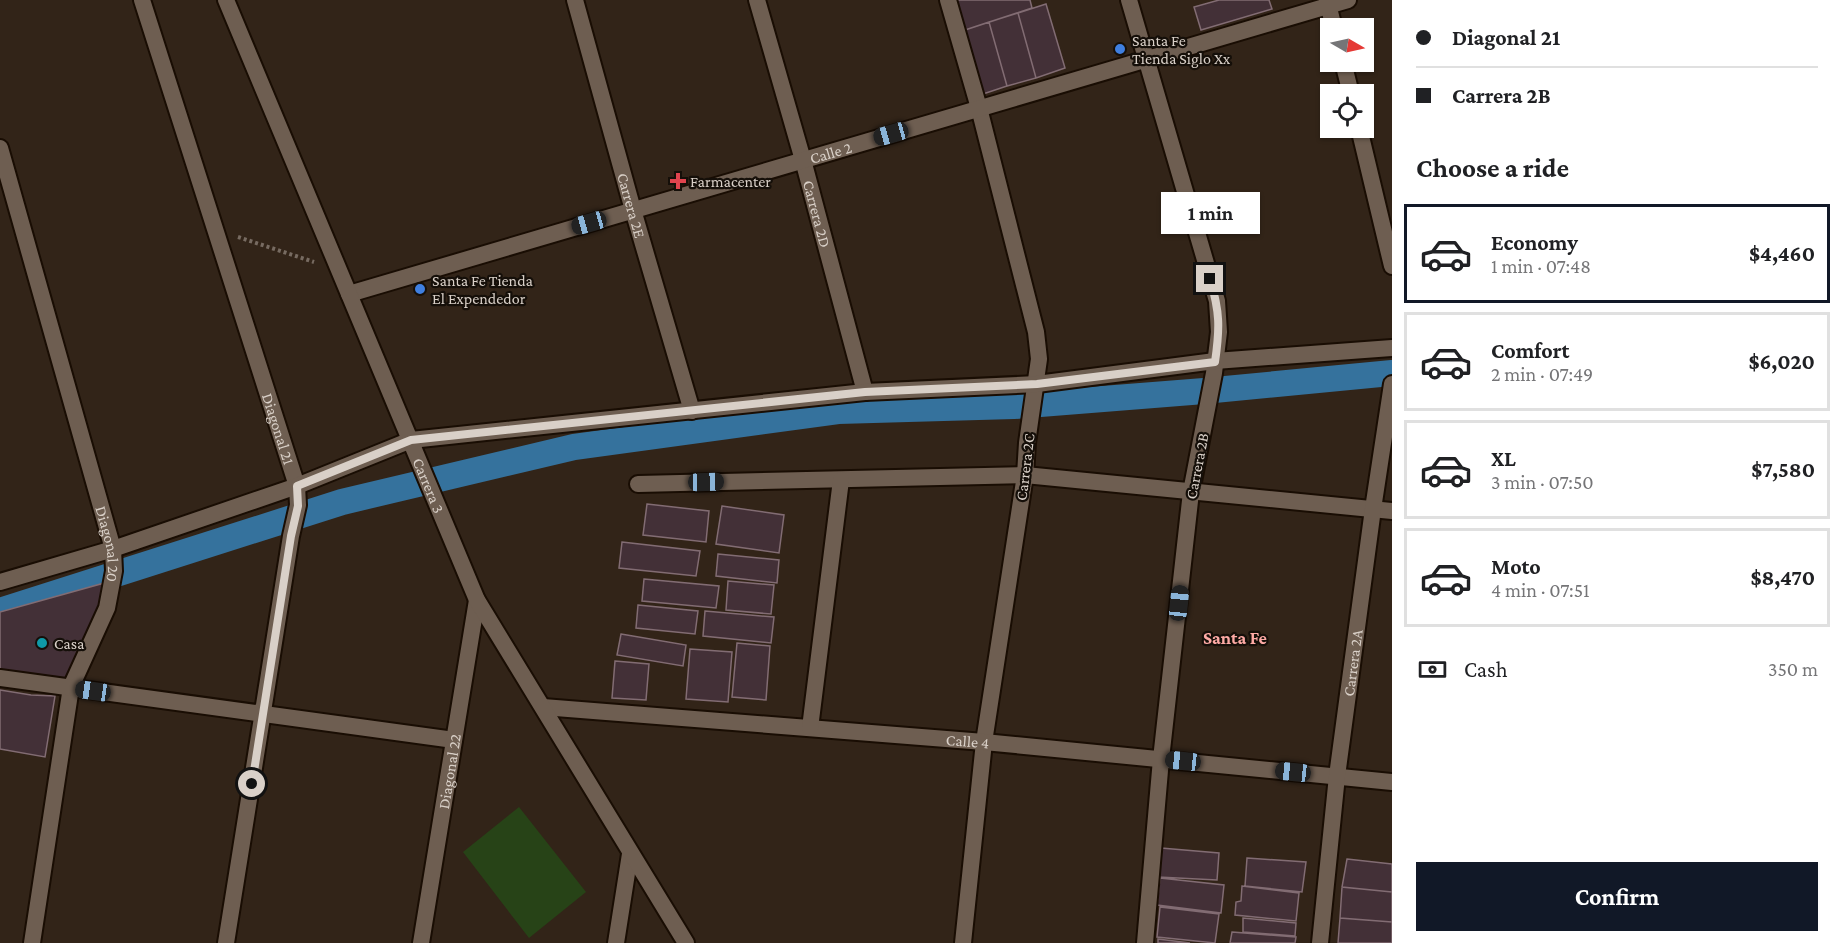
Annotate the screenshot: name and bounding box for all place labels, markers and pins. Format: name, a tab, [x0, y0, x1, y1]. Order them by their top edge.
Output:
place label: Santa Fe Tienda Siglo Xx	[1132, 32, 1231, 68]
marker: Santa Fe Tienda Siglo Xx	[1113, 42, 1127, 56]
place label: Farmacenter	[690, 173, 771, 190]
marker: Farmacenter	[671, 174, 685, 188]
place label: Santa Fe Tienda El Expendedor	[432, 272, 534, 308]
marker: Santa Fe Tienda El Expendedor	[413, 282, 427, 296]
place label: Casa	[54, 635, 85, 652]
marker: Casa	[35, 636, 49, 650]

